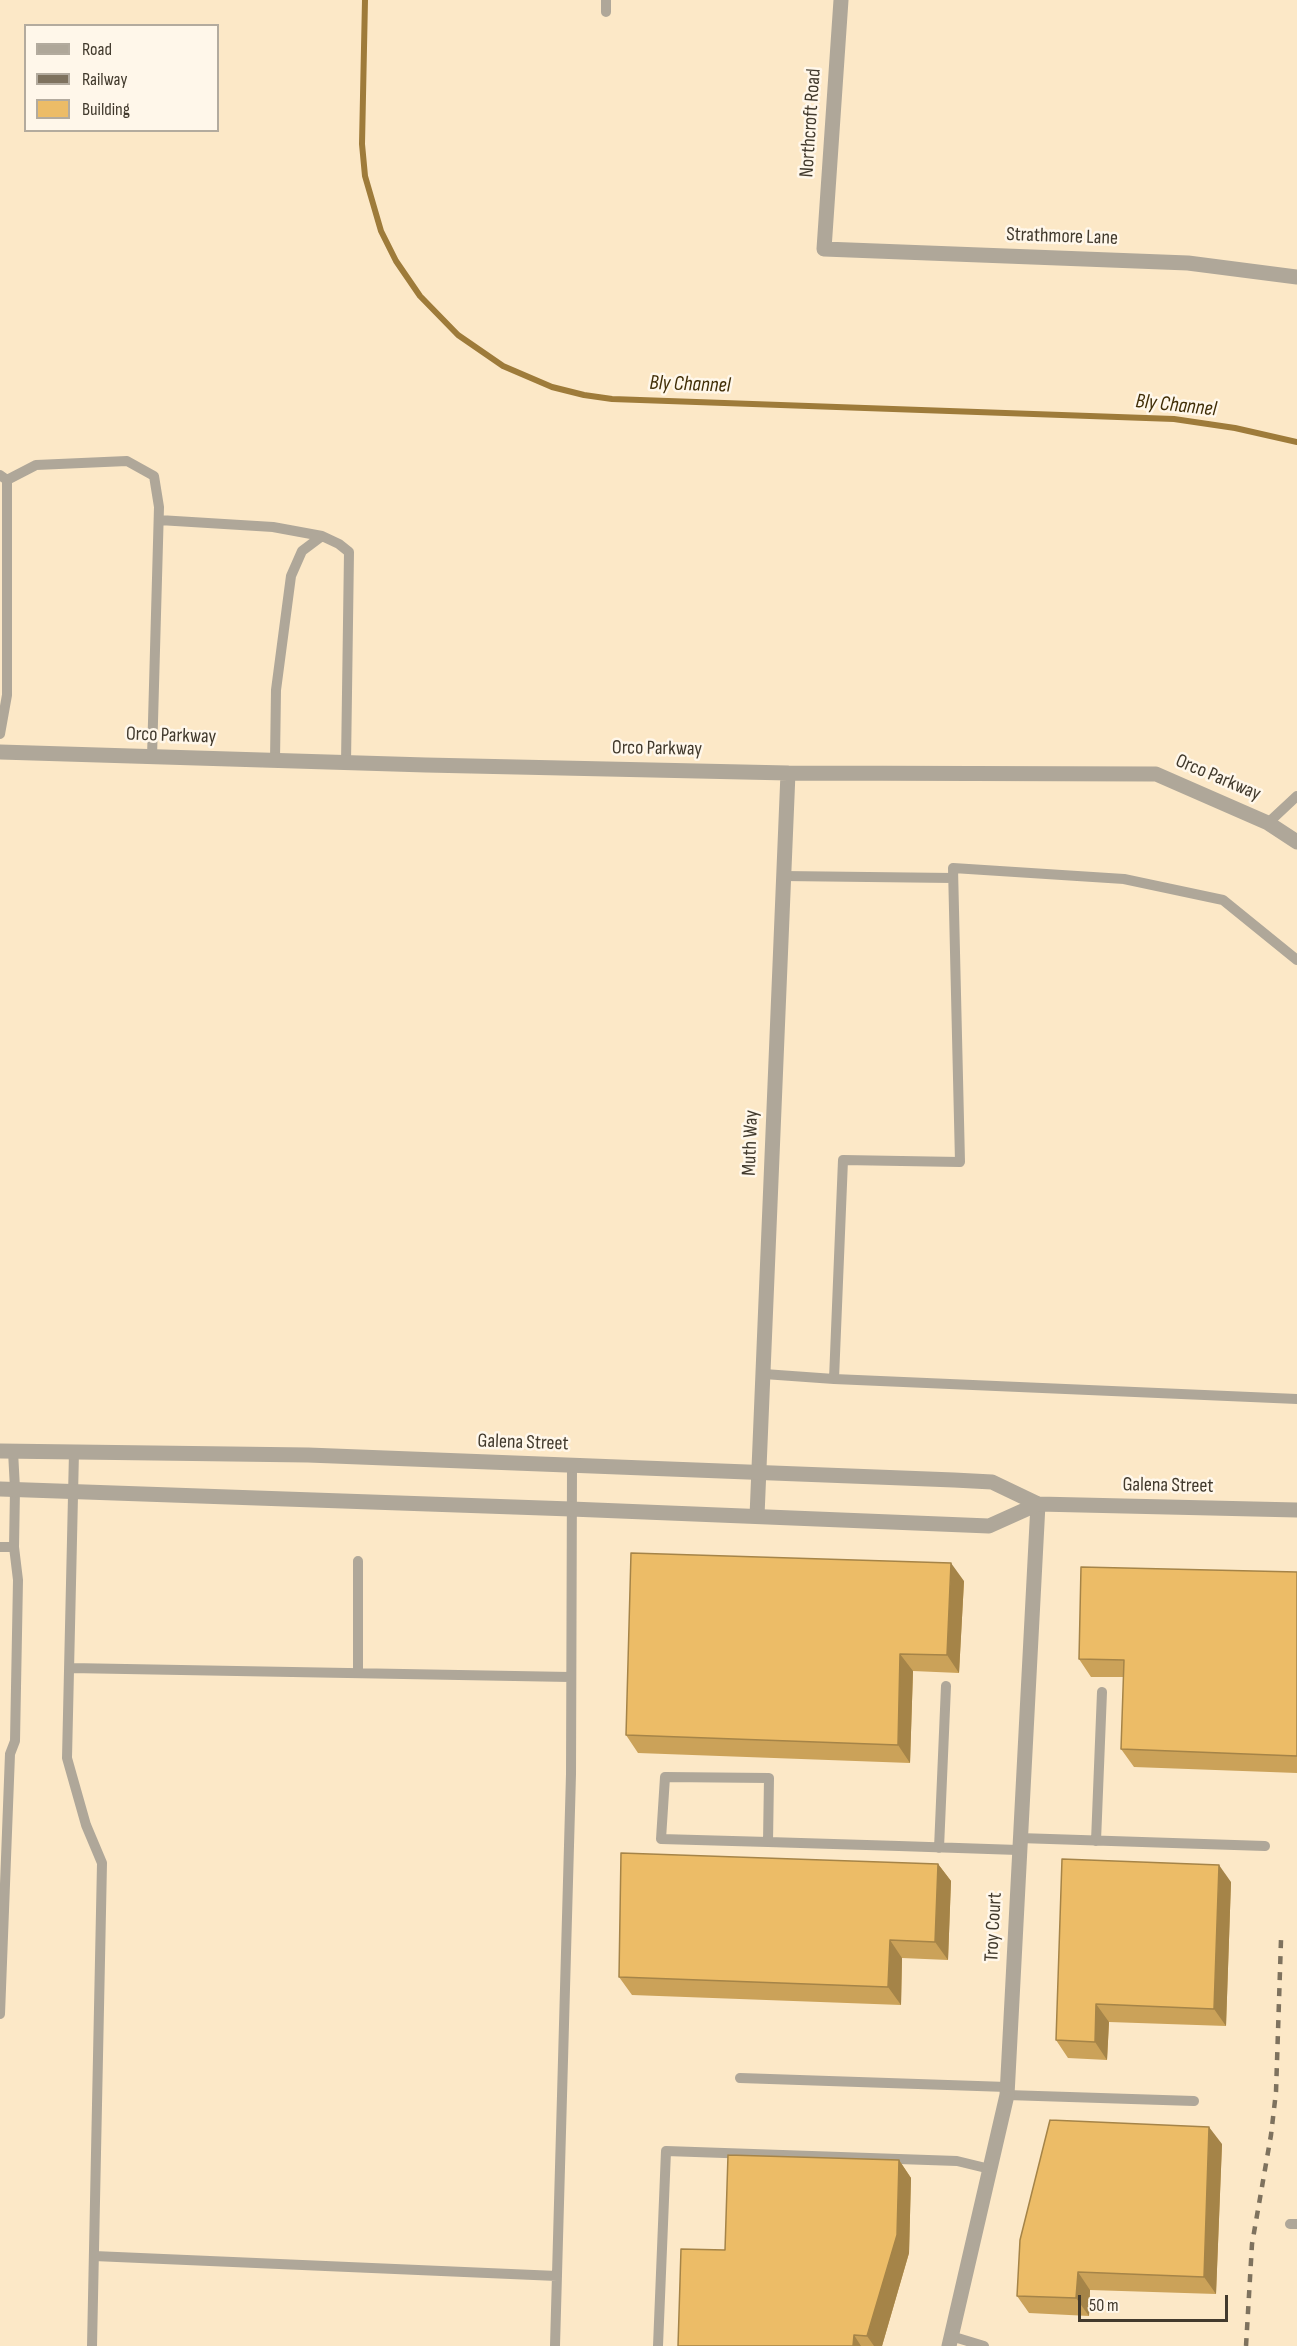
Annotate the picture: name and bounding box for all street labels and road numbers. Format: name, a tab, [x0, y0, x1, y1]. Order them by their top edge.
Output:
street label: Northcroft Road	[795, 68, 827, 178]
street label: Strathmore Lane	[1006, 223, 1118, 251]
street label: Orco Parkway	[125, 722, 217, 750]
street label: Orco Parkway	[612, 736, 702, 762]
street label: Orco Parkway	[1172, 749, 1264, 807]
street label: Muth Way	[738, 1110, 764, 1176]
street label: Galena Street	[477, 1429, 569, 1457]
street label: Galena Street	[1122, 1473, 1214, 1499]
street label: Troy Court	[980, 1892, 1008, 1962]

